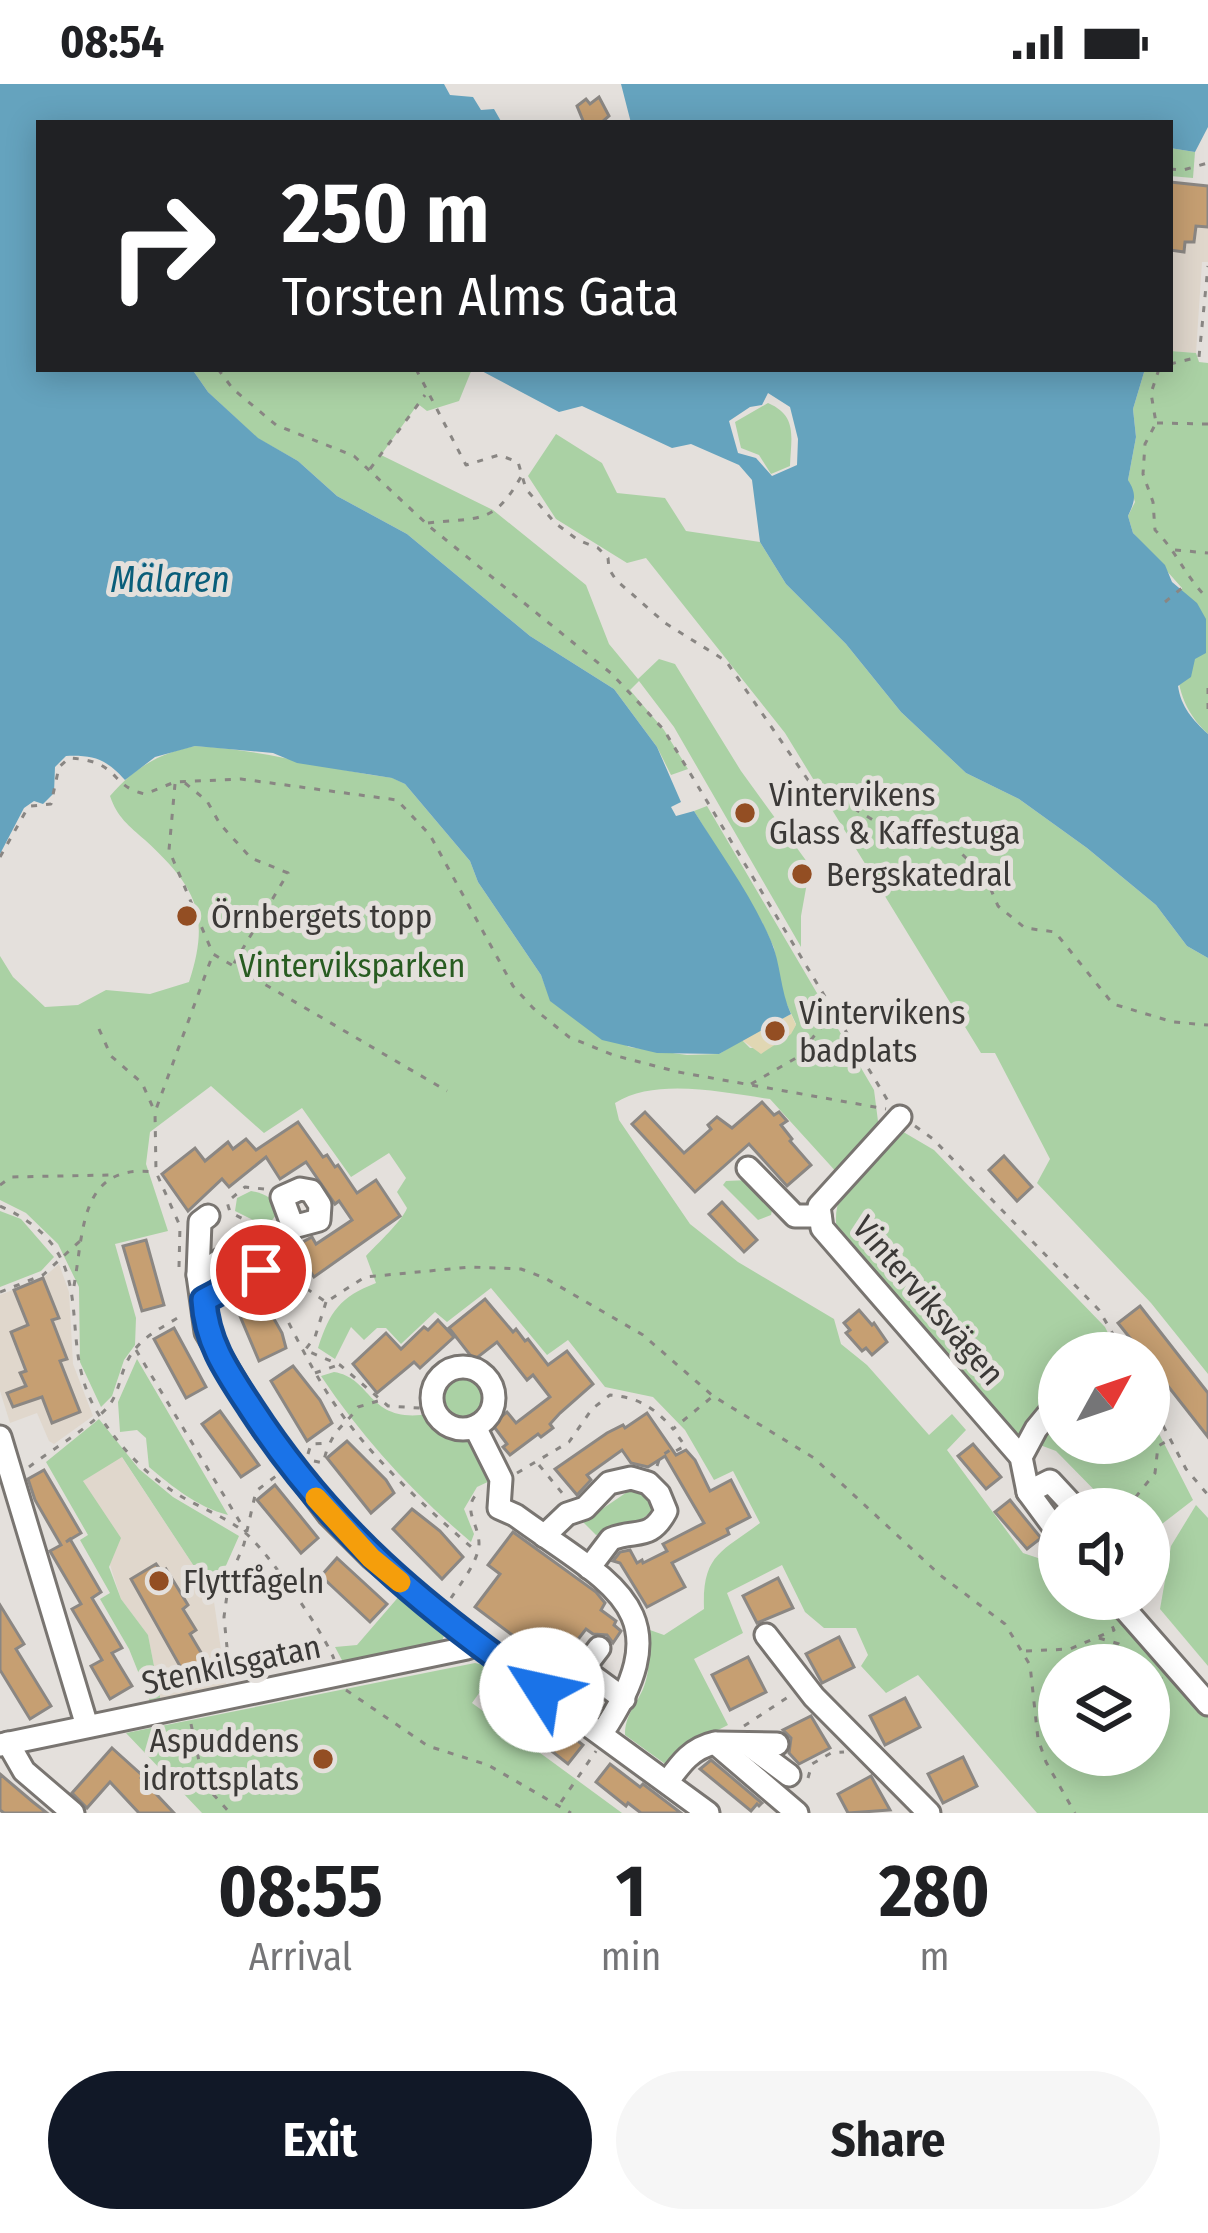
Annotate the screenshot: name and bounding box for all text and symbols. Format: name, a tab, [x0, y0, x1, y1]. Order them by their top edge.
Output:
text: 08:54	[60, 15, 164, 69]
text: 250 m	[282, 163, 490, 264]
icon: right	[84, 168, 240, 324]
text: Torsten Alms Gata	[282, 265, 679, 329]
water label: Mälaren	[110, 558, 230, 602]
place label: Vintervikens Glass & Kaffestuga	[769, 775, 1020, 853]
marker: Vintervikens Glass & Kaffestuga	[732, 800, 758, 826]
place label: Bergskatedral	[826, 855, 1011, 895]
marker: Bergskatedral	[789, 861, 815, 887]
place label: Örnbergets topp	[211, 897, 432, 937]
marker: Örnbergets topp	[174, 903, 200, 929]
park label: Vinterviksparken	[239, 946, 465, 986]
place label: Vintervikens badplats	[799, 993, 966, 1071]
marker: Vintervikens badplats	[762, 1018, 788, 1044]
street label: Vinterviksvägen	[844, 1208, 1013, 1393]
pin	[210, 1219, 312, 1321]
icon: arrive	[228, 1237, 294, 1303]
north arrow	[1038, 1332, 1170, 1464]
map controls	[1038, 1332, 1170, 1776]
button: sound	[1038, 1488, 1170, 1620]
place label: Flyttfågeln	[183, 1562, 324, 1602]
marker: Flyttfågeln	[146, 1568, 172, 1594]
street label: Stenkilsgatan	[138, 1626, 324, 1703]
position arrow	[479, 1627, 605, 1753]
button: layers	[1038, 1644, 1170, 1776]
place label: Aspuddens idrottsplats	[142, 1721, 299, 1799]
marker: Aspuddens idrottsplats	[310, 1746, 336, 1772]
text: 08:55	[218, 1849, 383, 1935]
text: 1	[616, 1849, 646, 1935]
text: 280	[879, 1849, 990, 1935]
text: Arrival	[249, 1934, 352, 1980]
text: min	[601, 1934, 661, 1980]
text: m	[920, 1934, 950, 1980]
button: Exit	[48, 2071, 592, 2209]
button: Share	[616, 2071, 1160, 2209]

